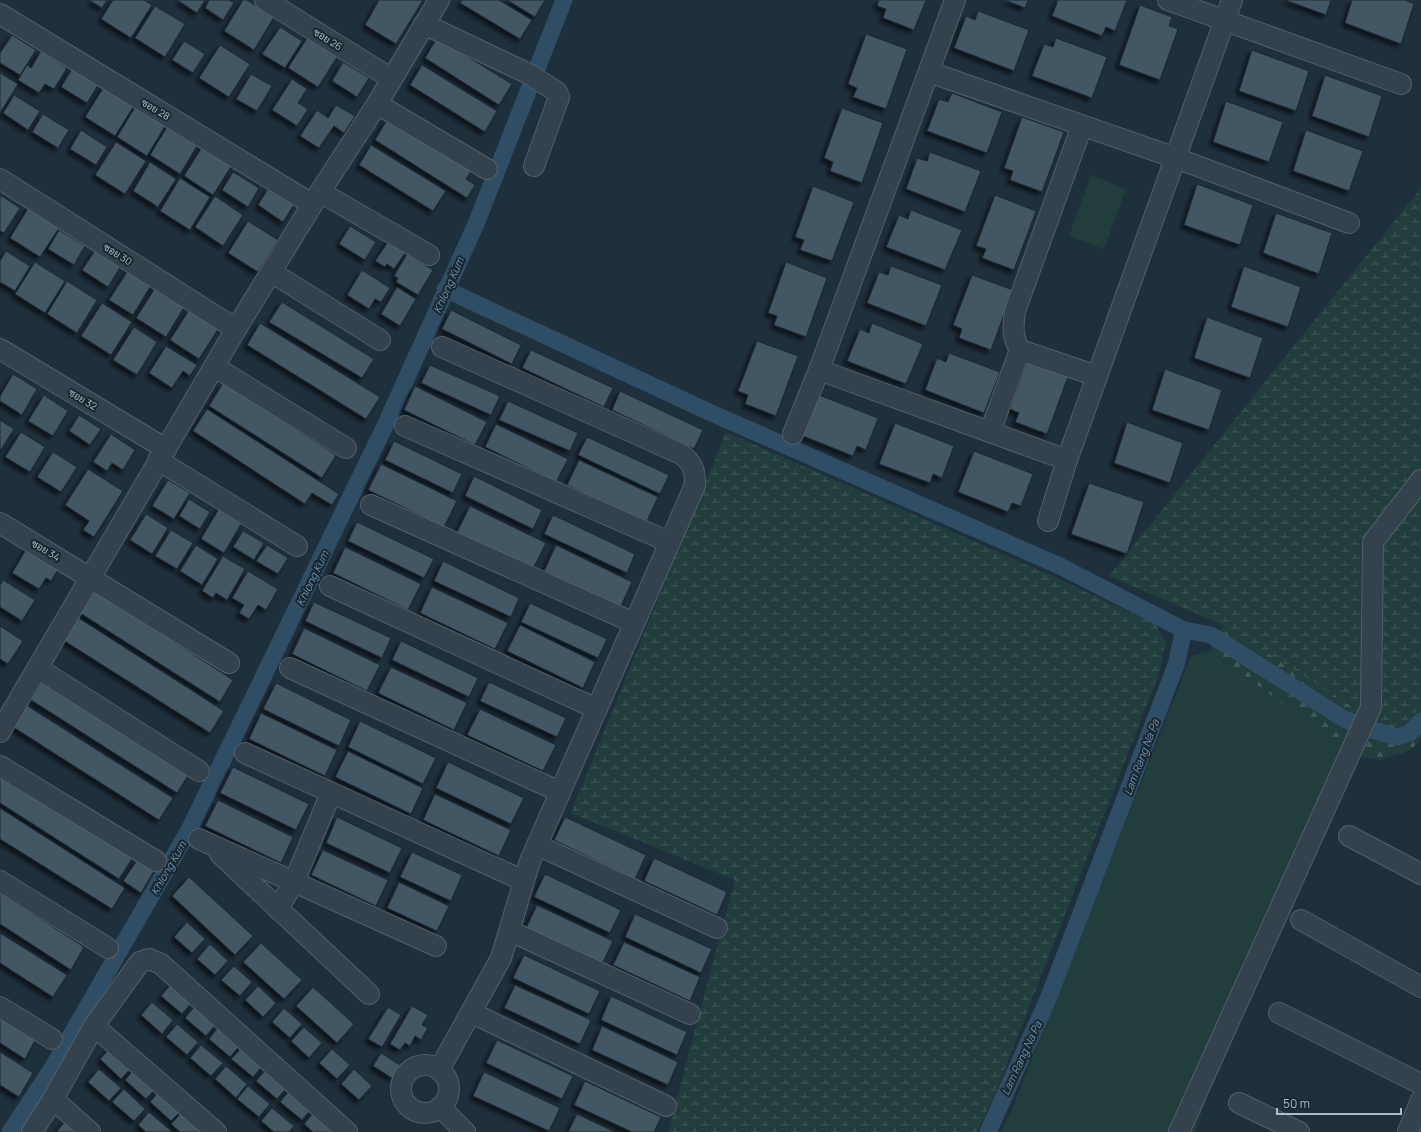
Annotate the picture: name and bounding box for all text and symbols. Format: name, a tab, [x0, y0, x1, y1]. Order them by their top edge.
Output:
street label: ซอย 26	[311, 25, 345, 53]
street label: ซอย 28	[139, 95, 173, 123]
street label: ซอย 30	[101, 240, 135, 268]
water label: Khlong Kum	[429, 254, 467, 315]
street label: ซอย 32	[66, 385, 100, 413]
street label: ซอย 34	[29, 536, 63, 564]
water label: Khlong Kum	[292, 547, 332, 608]
water label: Lam Rang Na Pa	[1120, 716, 1163, 797]
water label: Khlong Kum	[147, 838, 190, 897]
water label: Lam Rang Na Pa	[997, 1018, 1045, 1097]
scale bar	[1277, 1090, 1401, 1116]
text: 50 m	[1283, 1095, 1310, 1112]

